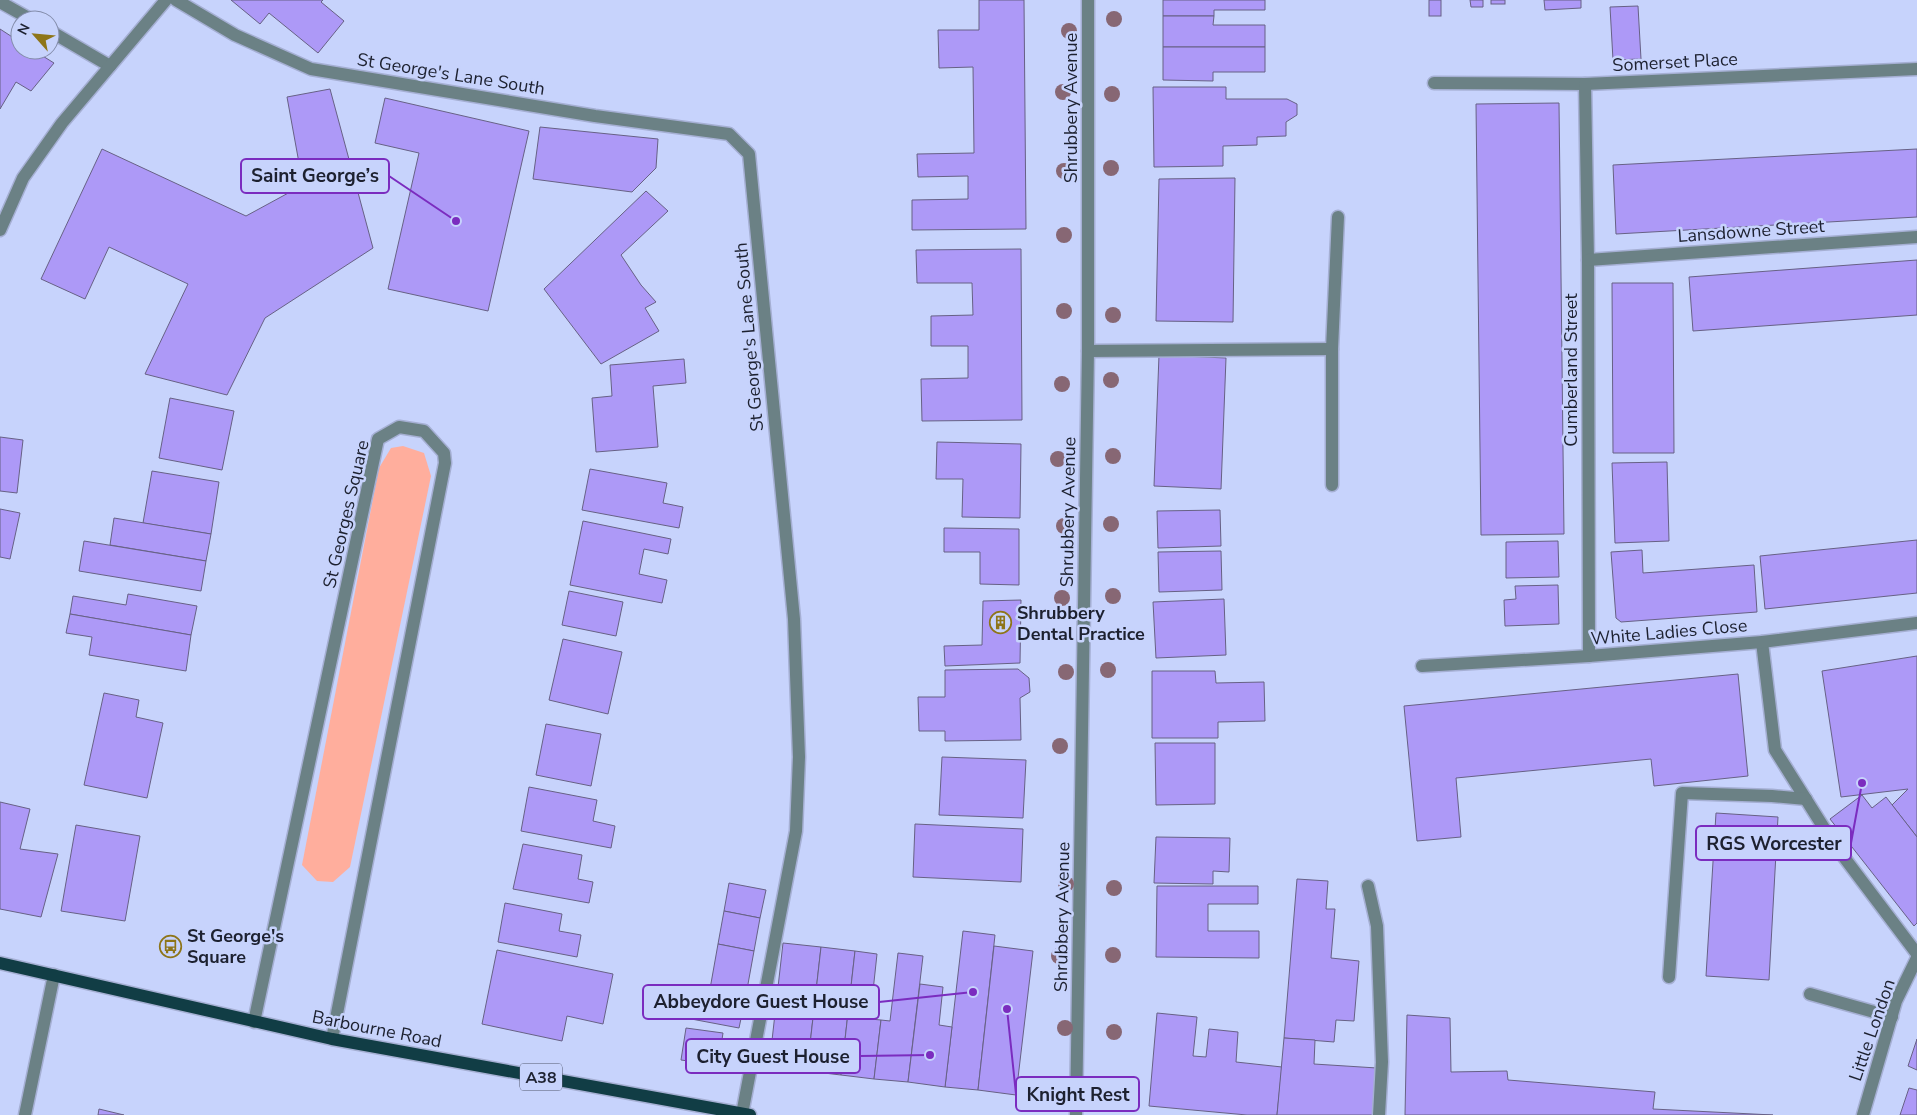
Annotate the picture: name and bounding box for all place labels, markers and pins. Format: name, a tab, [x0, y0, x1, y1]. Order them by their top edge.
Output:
callout: Saint George’s	[241, 159, 389, 193]
place label: Shrubbery Dental Practice	[1017, 601, 1145, 646]
building icon: Shrubbery Dental Practice	[989, 611, 1013, 635]
callout: RGS Worcester	[1696, 826, 1851, 860]
place label: St George's Square	[187, 924, 284, 969]
bus stop icon: St George's Square	[159, 934, 183, 958]
callout: Abbeydore Guest House	[643, 985, 879, 1019]
callout: City Guest House	[686, 1039, 860, 1073]
callout: Knight Rest	[1016, 1077, 1139, 1111]

